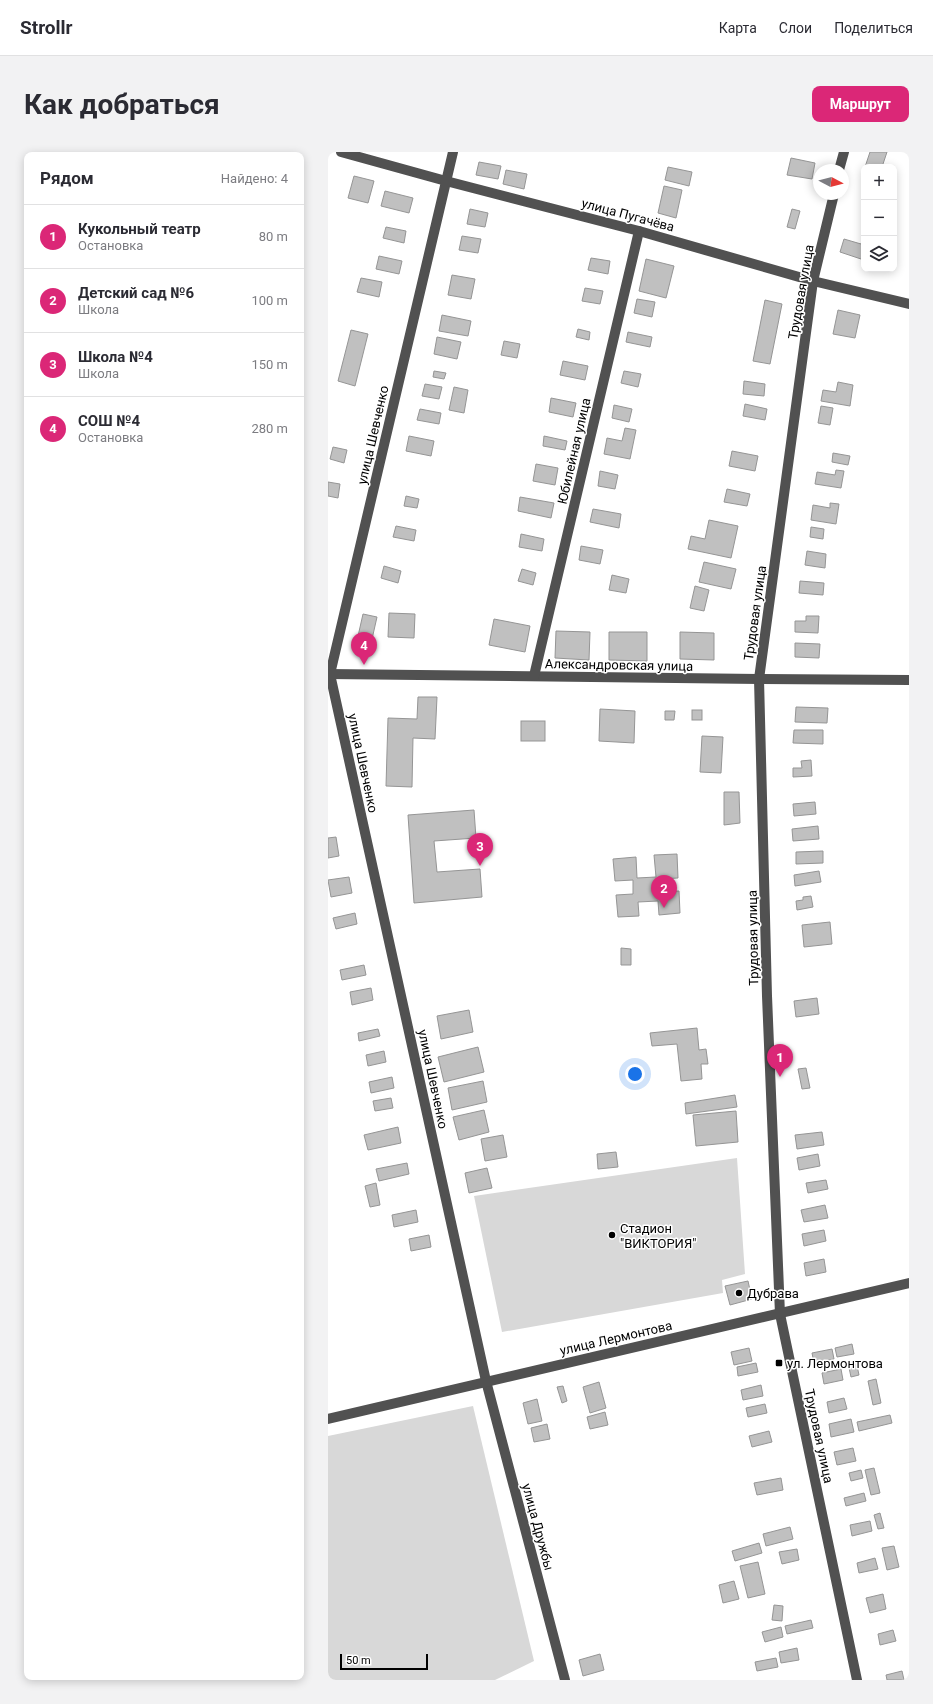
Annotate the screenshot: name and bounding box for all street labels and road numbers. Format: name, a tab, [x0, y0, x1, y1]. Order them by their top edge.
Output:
street label: улица Пугачёва	[580, 195, 676, 235]
street label: Трудовая улица	[785, 243, 817, 341]
street label: улица Шевченко	[354, 384, 392, 486]
street label: Юбилейная улица	[554, 396, 594, 506]
street label: Трудовая улица	[741, 564, 769, 662]
street label: Александровская улица	[545, 656, 693, 674]
street label: улица Шевченко	[345, 712, 381, 814]
street label: Трудовая улица	[745, 890, 761, 986]
street label: улица Шевченко	[415, 1028, 451, 1130]
street label: улица Лермонтова	[558, 1318, 674, 1358]
street label: Трудовая улица	[802, 1388, 836, 1484]
street label: улица Дружбы	[519, 1482, 557, 1572]

